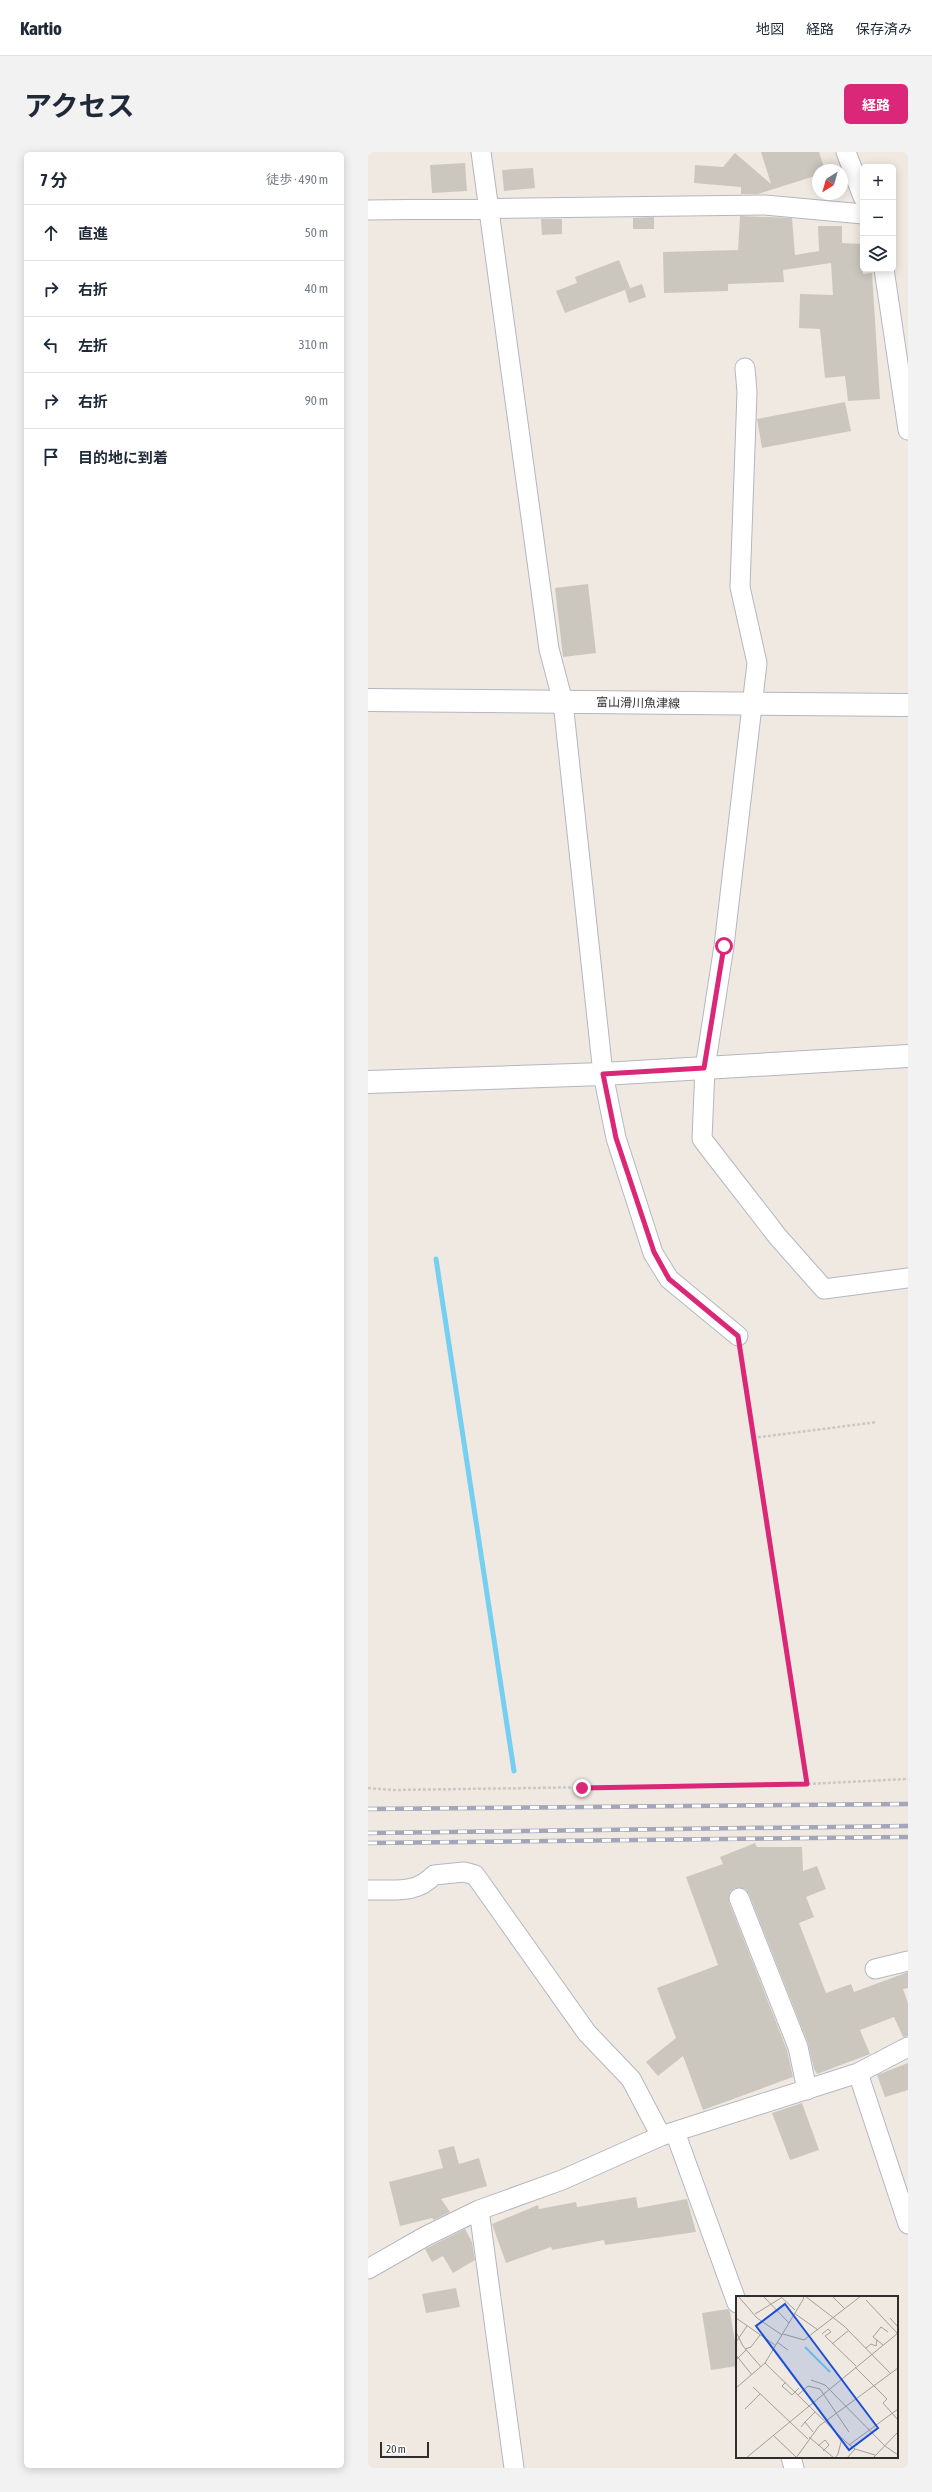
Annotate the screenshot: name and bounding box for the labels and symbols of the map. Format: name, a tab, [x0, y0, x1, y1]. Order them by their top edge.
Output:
north arrow	[812, 164, 848, 200]
street label: 富山滑川魚津線	[596, 695, 680, 711]
route start	[715, 937, 733, 955]
route end	[573, 1779, 591, 1797]
inset map	[736, 2296, 898, 2458]
scale bar	[380, 2440, 429, 2459]

